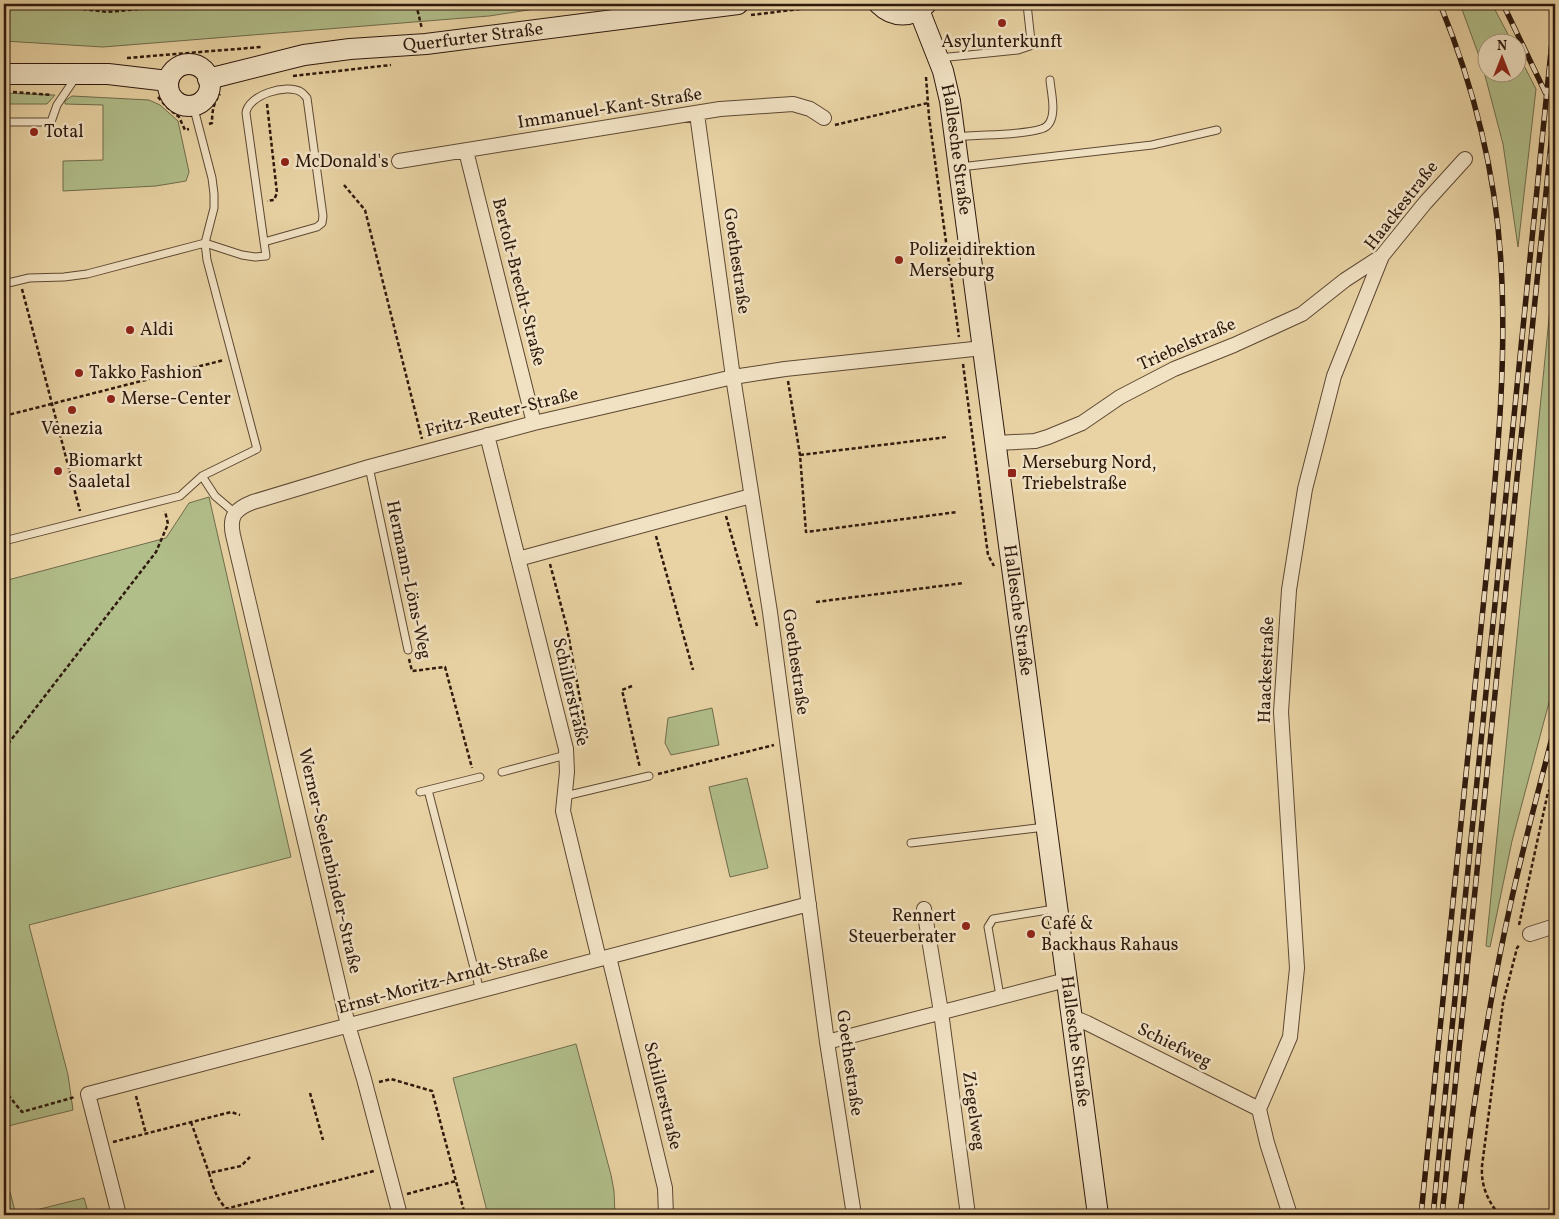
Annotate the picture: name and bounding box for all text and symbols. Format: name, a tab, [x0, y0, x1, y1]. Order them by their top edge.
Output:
street label: Querfurter Straße	[402, 17, 545, 58]
marker: Asylunterkunft	[996, 17, 1008, 29]
place label: Asylunterkunft	[941, 30, 1063, 55]
north arrow	[1476, 32, 1526, 82]
text: N	[1497, 37, 1507, 56]
street label: Hallesche Straße	[934, 81, 978, 216]
street label: Immanuel-Kant-Straße	[516, 82, 704, 136]
place label: Total	[44, 120, 84, 145]
marker: Total	[28, 126, 40, 138]
place label: McDonald's	[295, 150, 389, 175]
marker: McDonald's	[279, 156, 291, 168]
street label: Haackestraße	[1359, 156, 1445, 256]
street label: Bertolt-Brecht-Straße	[485, 195, 551, 369]
street label: Goethestraße	[716, 206, 756, 316]
place label: Polizeidirektion Merseburg	[909, 238, 1036, 284]
marker: Polizeidirektion Merseburg	[893, 254, 905, 266]
street label: Triebelstraße	[1134, 312, 1240, 378]
place label: Aldi	[140, 318, 174, 343]
marker: Aldi	[124, 324, 136, 336]
place label: Takko Fashion	[89, 361, 203, 386]
marker: Takko Fashion	[73, 367, 85, 379]
street label: Fritz-Reuter-Straße	[423, 382, 581, 444]
place label: Merse-Center	[121, 387, 231, 412]
marker: Merse-Center	[105, 393, 117, 405]
marker: Venezia	[66, 404, 78, 416]
place label: Venezia	[41, 417, 103, 442]
place label: Biomarkt Saaletal	[68, 449, 143, 495]
place label: Merseburg Nord, Triebelstraße	[1022, 451, 1156, 497]
marker: Biomarkt Saaletal	[52, 465, 64, 477]
marker: Merseburg Nord, Triebelstraße	[1006, 467, 1018, 479]
street label: Hermann-Löns-Weg	[379, 498, 437, 662]
street label: Hallesche Straße	[997, 543, 1039, 677]
street label: Goethestraße	[775, 607, 815, 717]
street label: Haackestraße	[1253, 616, 1281, 724]
street label: Schillerstraße	[545, 635, 595, 749]
street label: Werner-Seelenbinder-Straße	[291, 746, 367, 976]
place label: Rennert Steuerberater	[848, 904, 956, 950]
place label: Café & Backhaus Rahaus	[1041, 912, 1179, 958]
marker: Rennert Steuerberater	[960, 920, 972, 932]
marker: Café & Backhaus Rahaus	[1025, 928, 1037, 940]
street label: Ernst-Moritz-Arndt-Straße	[335, 941, 551, 1021]
street label: Hallesche Straße	[1054, 974, 1096, 1109]
street label: Goethestraße	[829, 1008, 869, 1118]
street label: Schiefweg	[1133, 1017, 1215, 1075]
street label: Schillerstraße	[637, 1039, 687, 1153]
street label: Ziegelweg	[955, 1070, 991, 1152]

